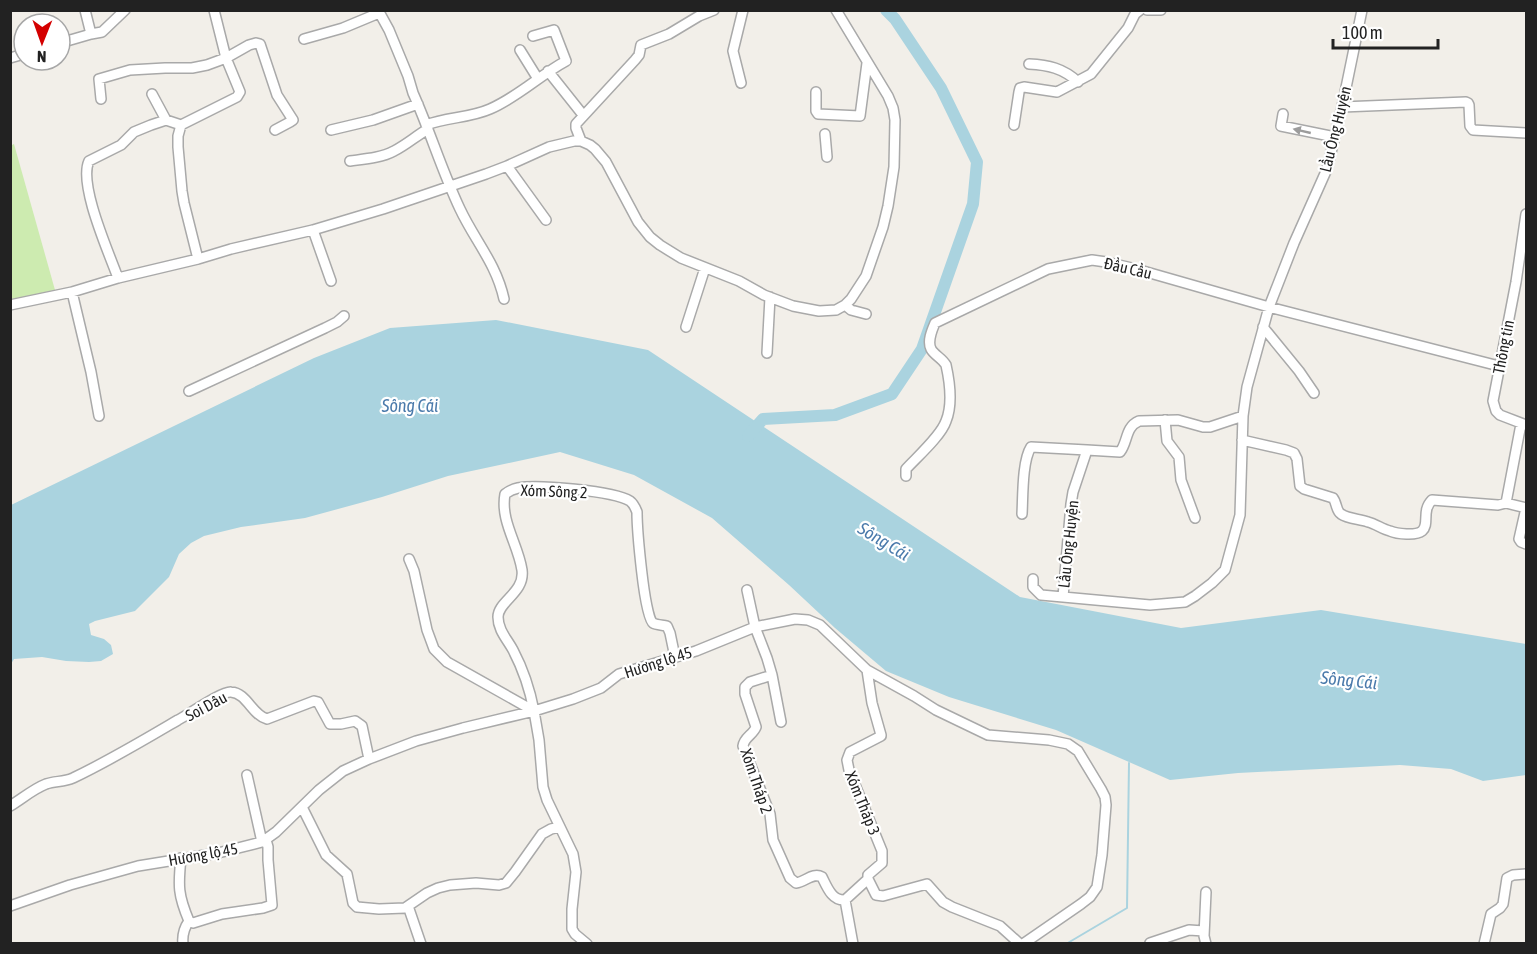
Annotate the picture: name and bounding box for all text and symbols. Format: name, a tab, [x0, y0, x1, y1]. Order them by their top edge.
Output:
north arrow	[12, 12, 72, 72]
scale bar	[1333, 12, 1438, 50]
text: 100 m	[1342, 22, 1383, 43]
text: N	[37, 48, 47, 66]
street label: Lầu Ông Huyện	[1315, 84, 1355, 174]
one-way arrow	[1293, 126, 1312, 135]
street label: Đầu Cầu	[1102, 253, 1154, 282]
street label: Thông tin	[1489, 318, 1518, 376]
water label: Sông Cái	[381, 395, 438, 416]
street label: Xóm Sông 2	[520, 481, 588, 502]
street label: Lầu Ông Huyện	[1053, 499, 1083, 589]
water label: Sông Cái	[854, 517, 914, 565]
street label: Hương lộ 45	[622, 643, 694, 682]
water label: Sông Cái	[1319, 667, 1378, 693]
street label: Soi Dâu	[182, 688, 230, 724]
street label: Xóm Tháp 2	[737, 746, 776, 816]
street label: Xóm Tháp 3	[841, 768, 884, 838]
street label: Hương lộ 45	[167, 839, 239, 870]

